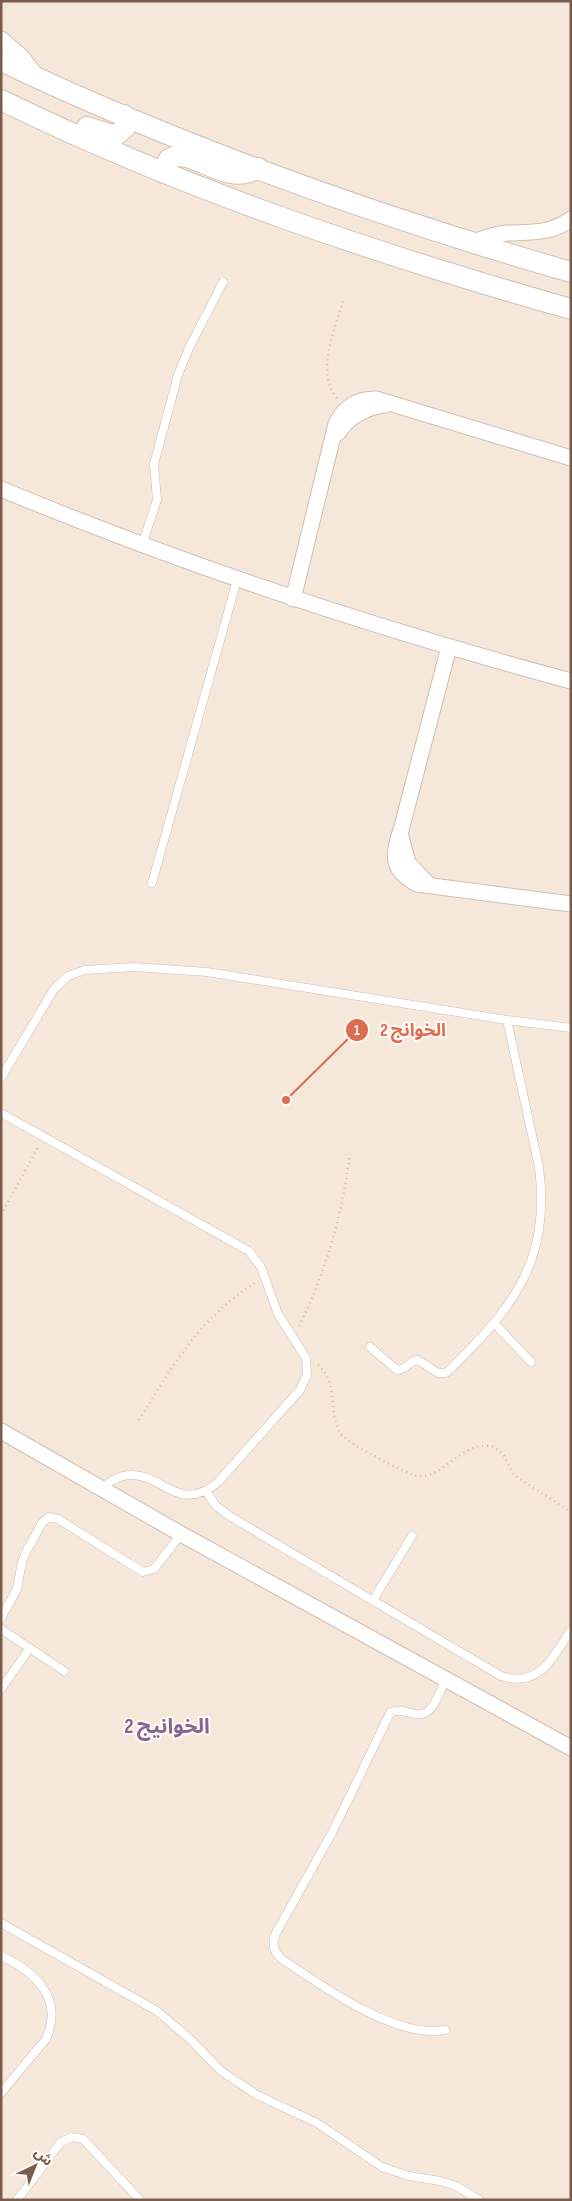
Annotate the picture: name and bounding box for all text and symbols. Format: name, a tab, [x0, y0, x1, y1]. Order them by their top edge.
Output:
callout: الخوانج 2	[345, 1014, 456, 1047]
text: الخوانج 2	[380, 1020, 446, 1043]
text: 1	[354, 1021, 360, 1040]
district label: الخوانيج 2	[124, 1714, 210, 1741]
north arrow	[10, 2141, 60, 2191]
text: ش	[31, 2144, 56, 2170]

